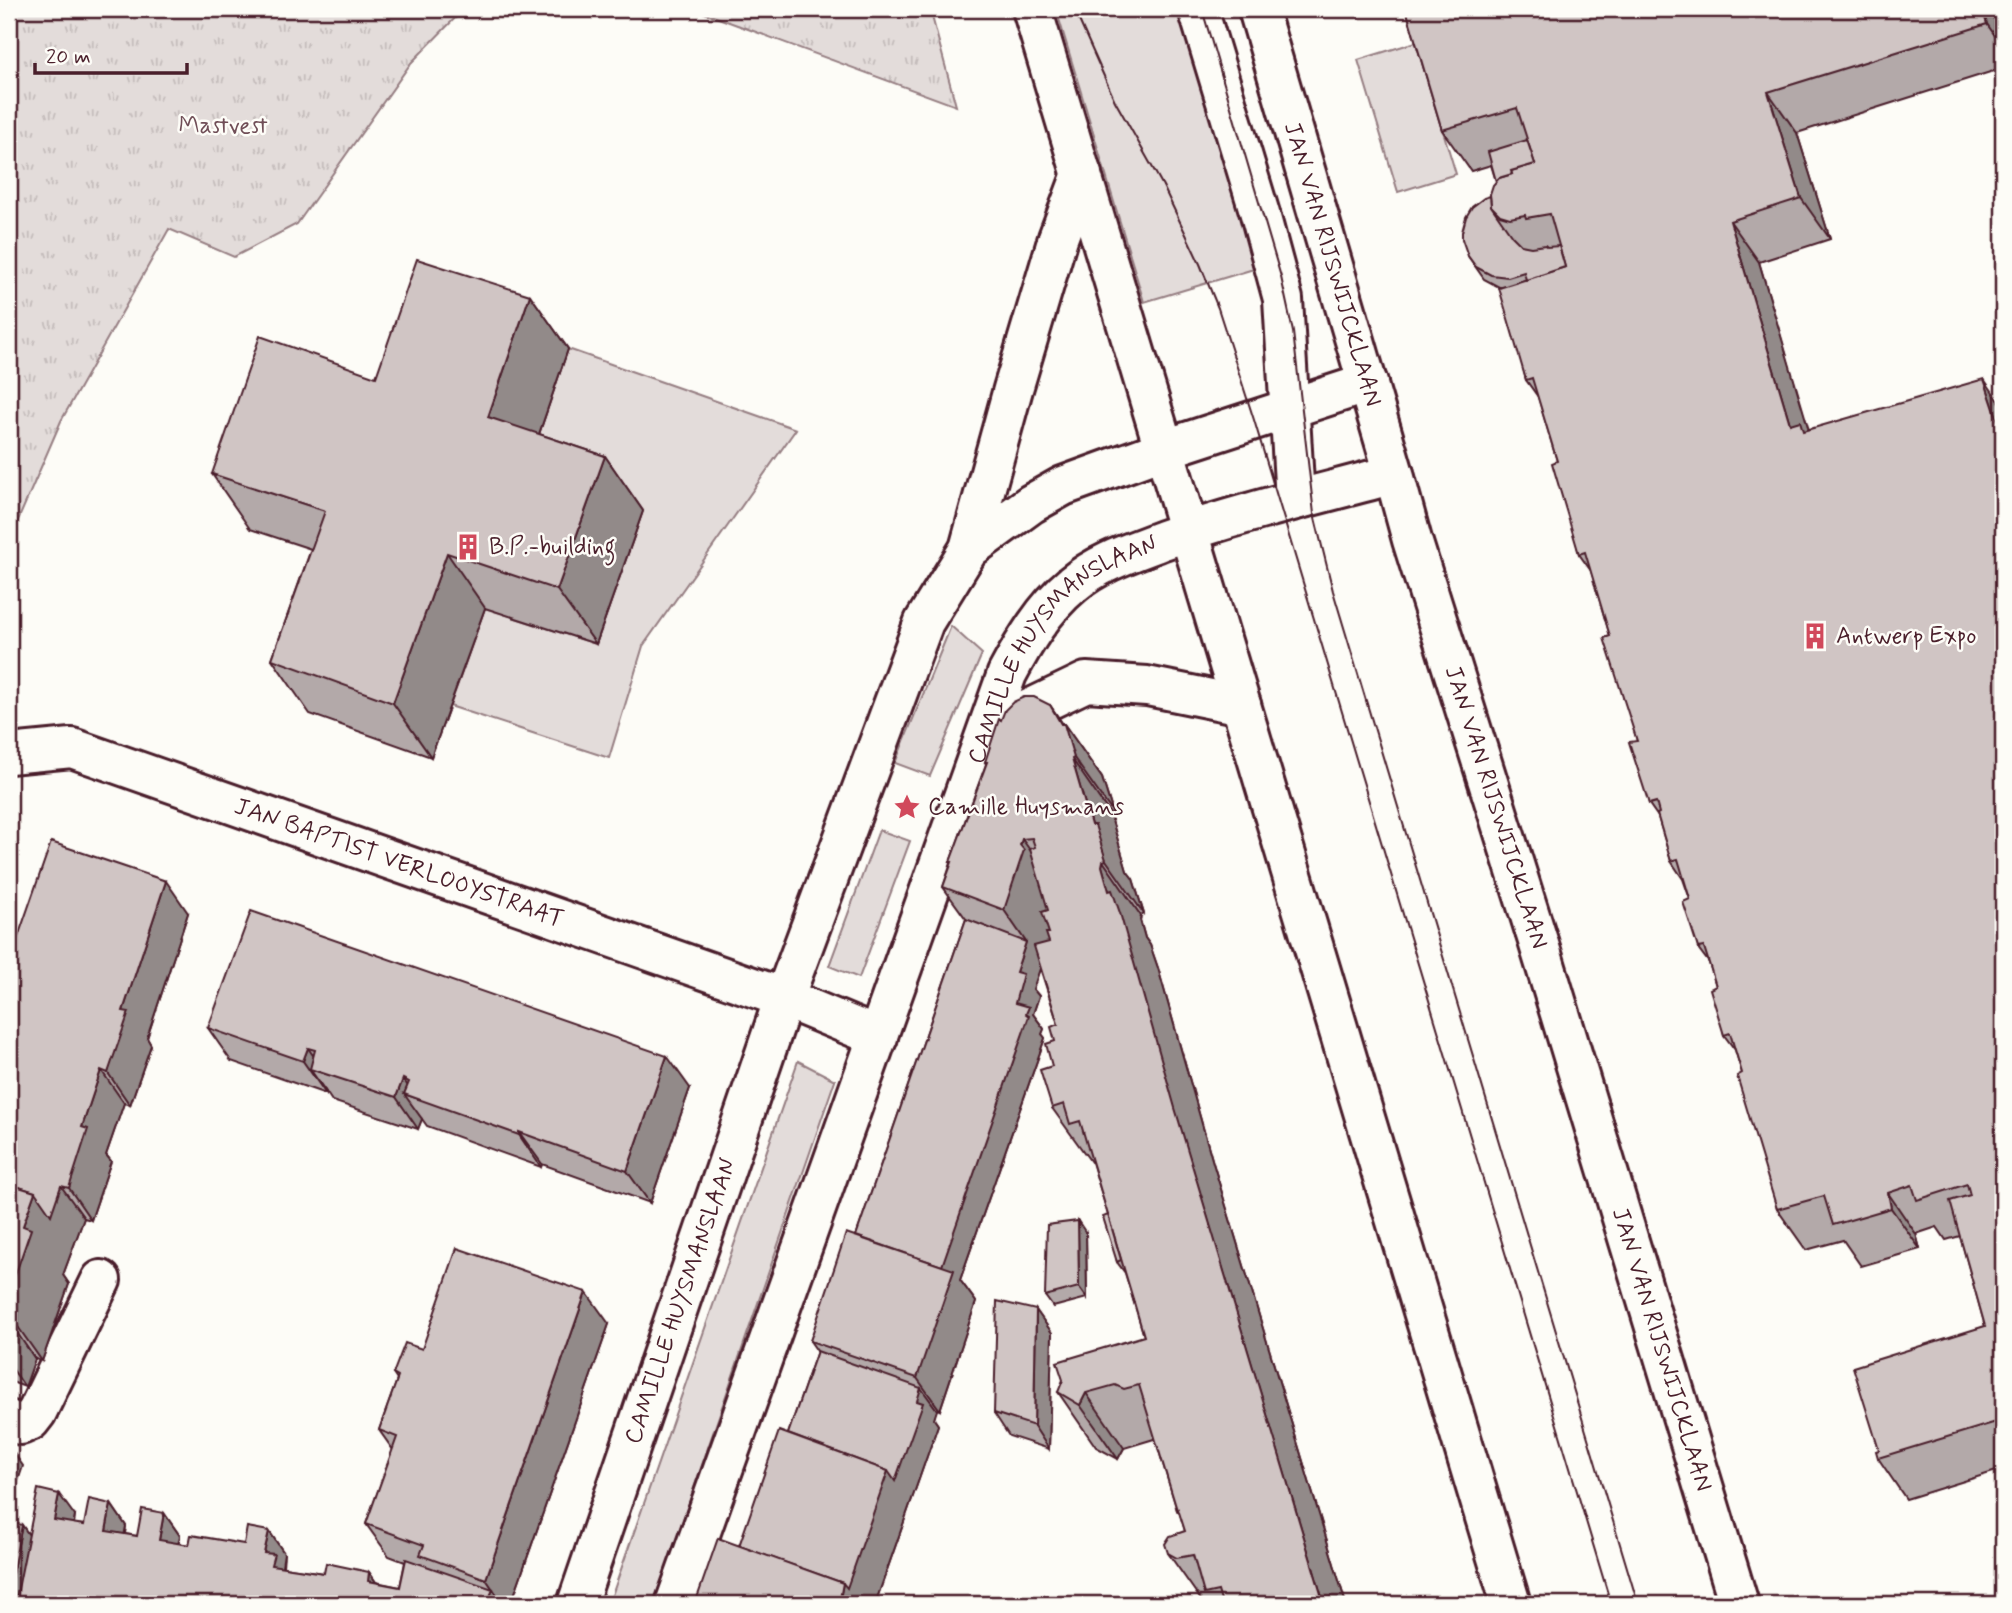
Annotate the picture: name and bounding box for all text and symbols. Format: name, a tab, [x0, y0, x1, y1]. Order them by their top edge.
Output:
scale bar	[35, 32, 187, 76]
text: 20 m	[46, 43, 91, 71]
park label: Mastvest	[179, 111, 268, 142]
street label: JAN VAN RIJSWIJCKLAAN	[1276, 119, 1389, 410]
street label: CAMILLE HUYSMANSLAAN	[961, 528, 1162, 768]
building icon: B.P.-building	[453, 532, 483, 562]
place label: B.P.-building	[489, 532, 615, 566]
building icon: Antwerp Expo	[1800, 621, 1830, 651]
place label: Antwerp Expo	[1836, 621, 1977, 652]
street label: JAN VAN RIJSWIJCKLAAN	[1437, 662, 1555, 952]
street label: JAN BAPTIST VERLOOYSTRAAT	[230, 791, 568, 935]
place icon: Camille Huysmans	[892, 792, 922, 822]
place label: Camille Huysmans	[928, 792, 1124, 823]
street label: CAMILLE HUYSMANSLAAN	[617, 1154, 744, 1448]
street label: JAN VAN RIJSWIJCKLAAN	[1604, 1204, 1719, 1495]

